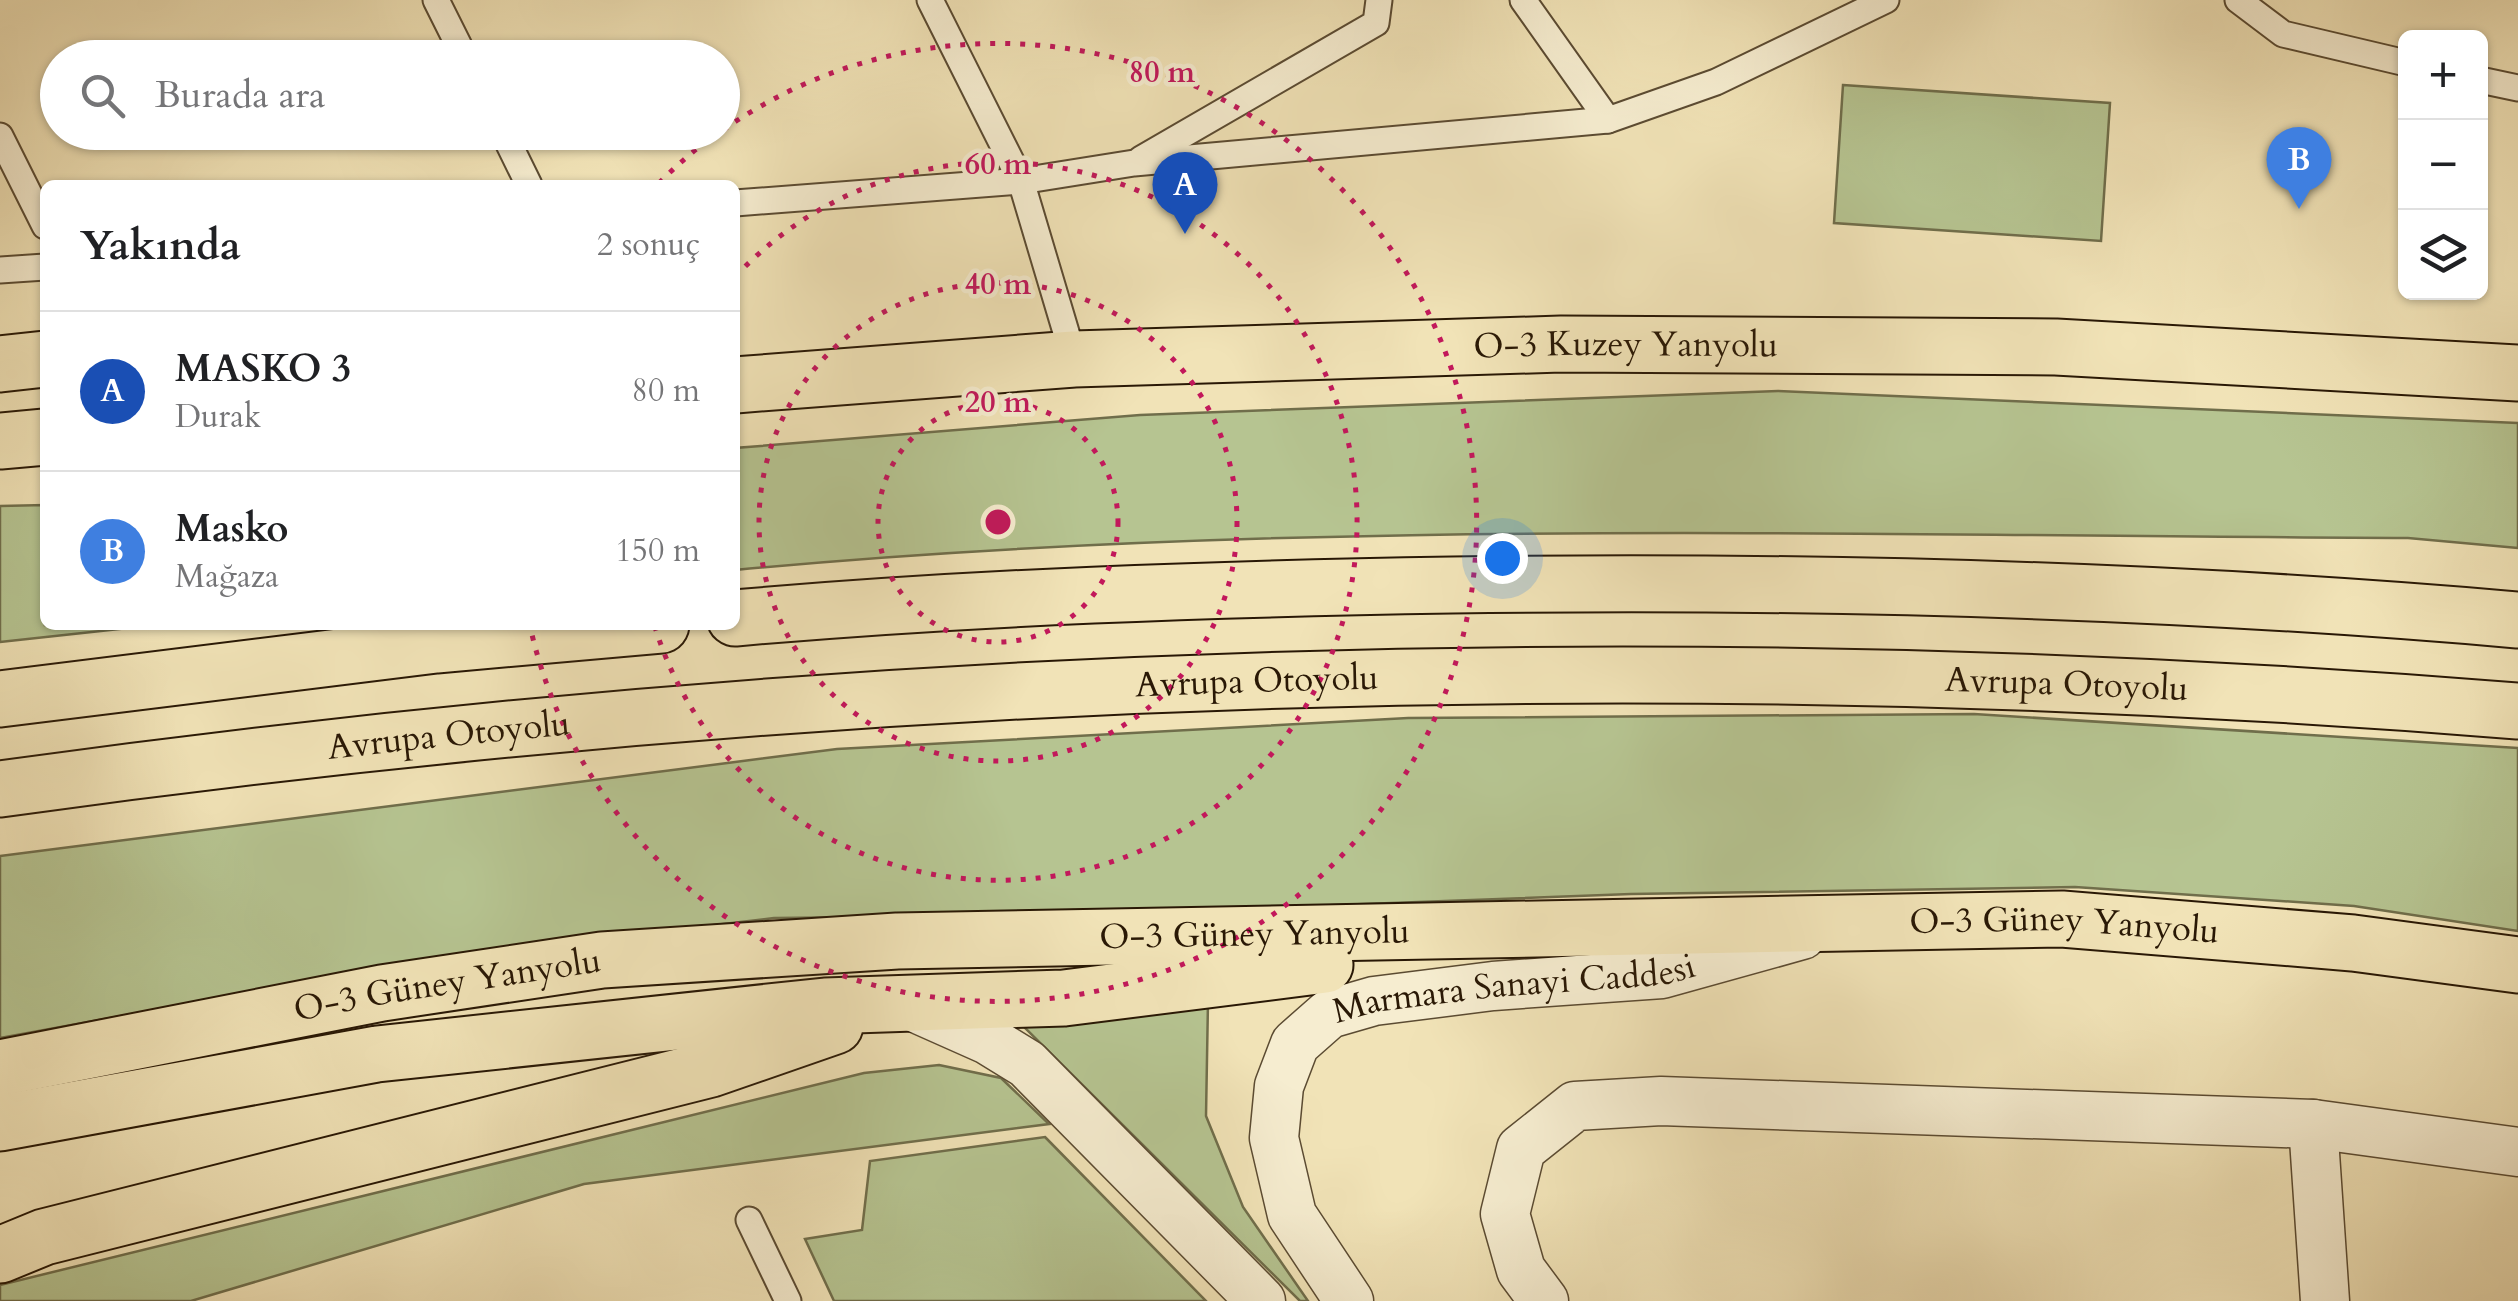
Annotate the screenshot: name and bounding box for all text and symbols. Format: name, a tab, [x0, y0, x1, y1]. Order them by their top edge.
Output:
map controls	[2398, 30, 2488, 300]
button: +	[2398, 30, 2488, 120]
search box	[40, 40, 740, 150]
text: 80 m	[1129, 52, 1196, 93]
icon: search	[75, 68, 130, 123]
text: Burada ara	[155, 69, 326, 121]
button: −	[2398, 120, 2488, 210]
pin: B	[2266, 126, 2332, 209]
text: 60 m	[965, 144, 1032, 185]
pin: A	[1152, 152, 1218, 234]
button: layers	[2398, 210, 2488, 300]
text: Yakında	[80, 217, 241, 274]
text: 2 sonuç	[597, 223, 700, 267]
text: 40 m	[965, 264, 1032, 305]
street label: O-3 Kuzey Yanyolu	[1473, 320, 1778, 371]
text: MASKO 3	[175, 343, 351, 395]
text: A	[100, 369, 125, 413]
text: 80 m	[632, 369, 700, 413]
text: 20 m	[965, 382, 1032, 423]
text: Durak	[175, 395, 261, 439]
text: Masko	[175, 503, 289, 555]
centre of rings	[980, 504, 1016, 540]
text: B	[101, 529, 124, 573]
text: 150 m	[615, 529, 700, 573]
your location	[1477, 533, 1528, 584]
text: Mağaza	[175, 555, 279, 599]
street label: Avrupa Otoyolu	[1134, 654, 1379, 710]
street label: Avrupa Otoyolu	[1944, 656, 2189, 713]
street label: Avrupa Otoyolu	[325, 700, 572, 772]
street label: O-3 Güney Yanyolu	[1909, 895, 2221, 956]
street label: O-3 Güney Yanyolu	[1099, 907, 1410, 961]
street label: O-3 Güney Yanyolu	[290, 936, 604, 1034]
street label: Marmara Sanayi Caddesi	[1327, 942, 1701, 1036]

